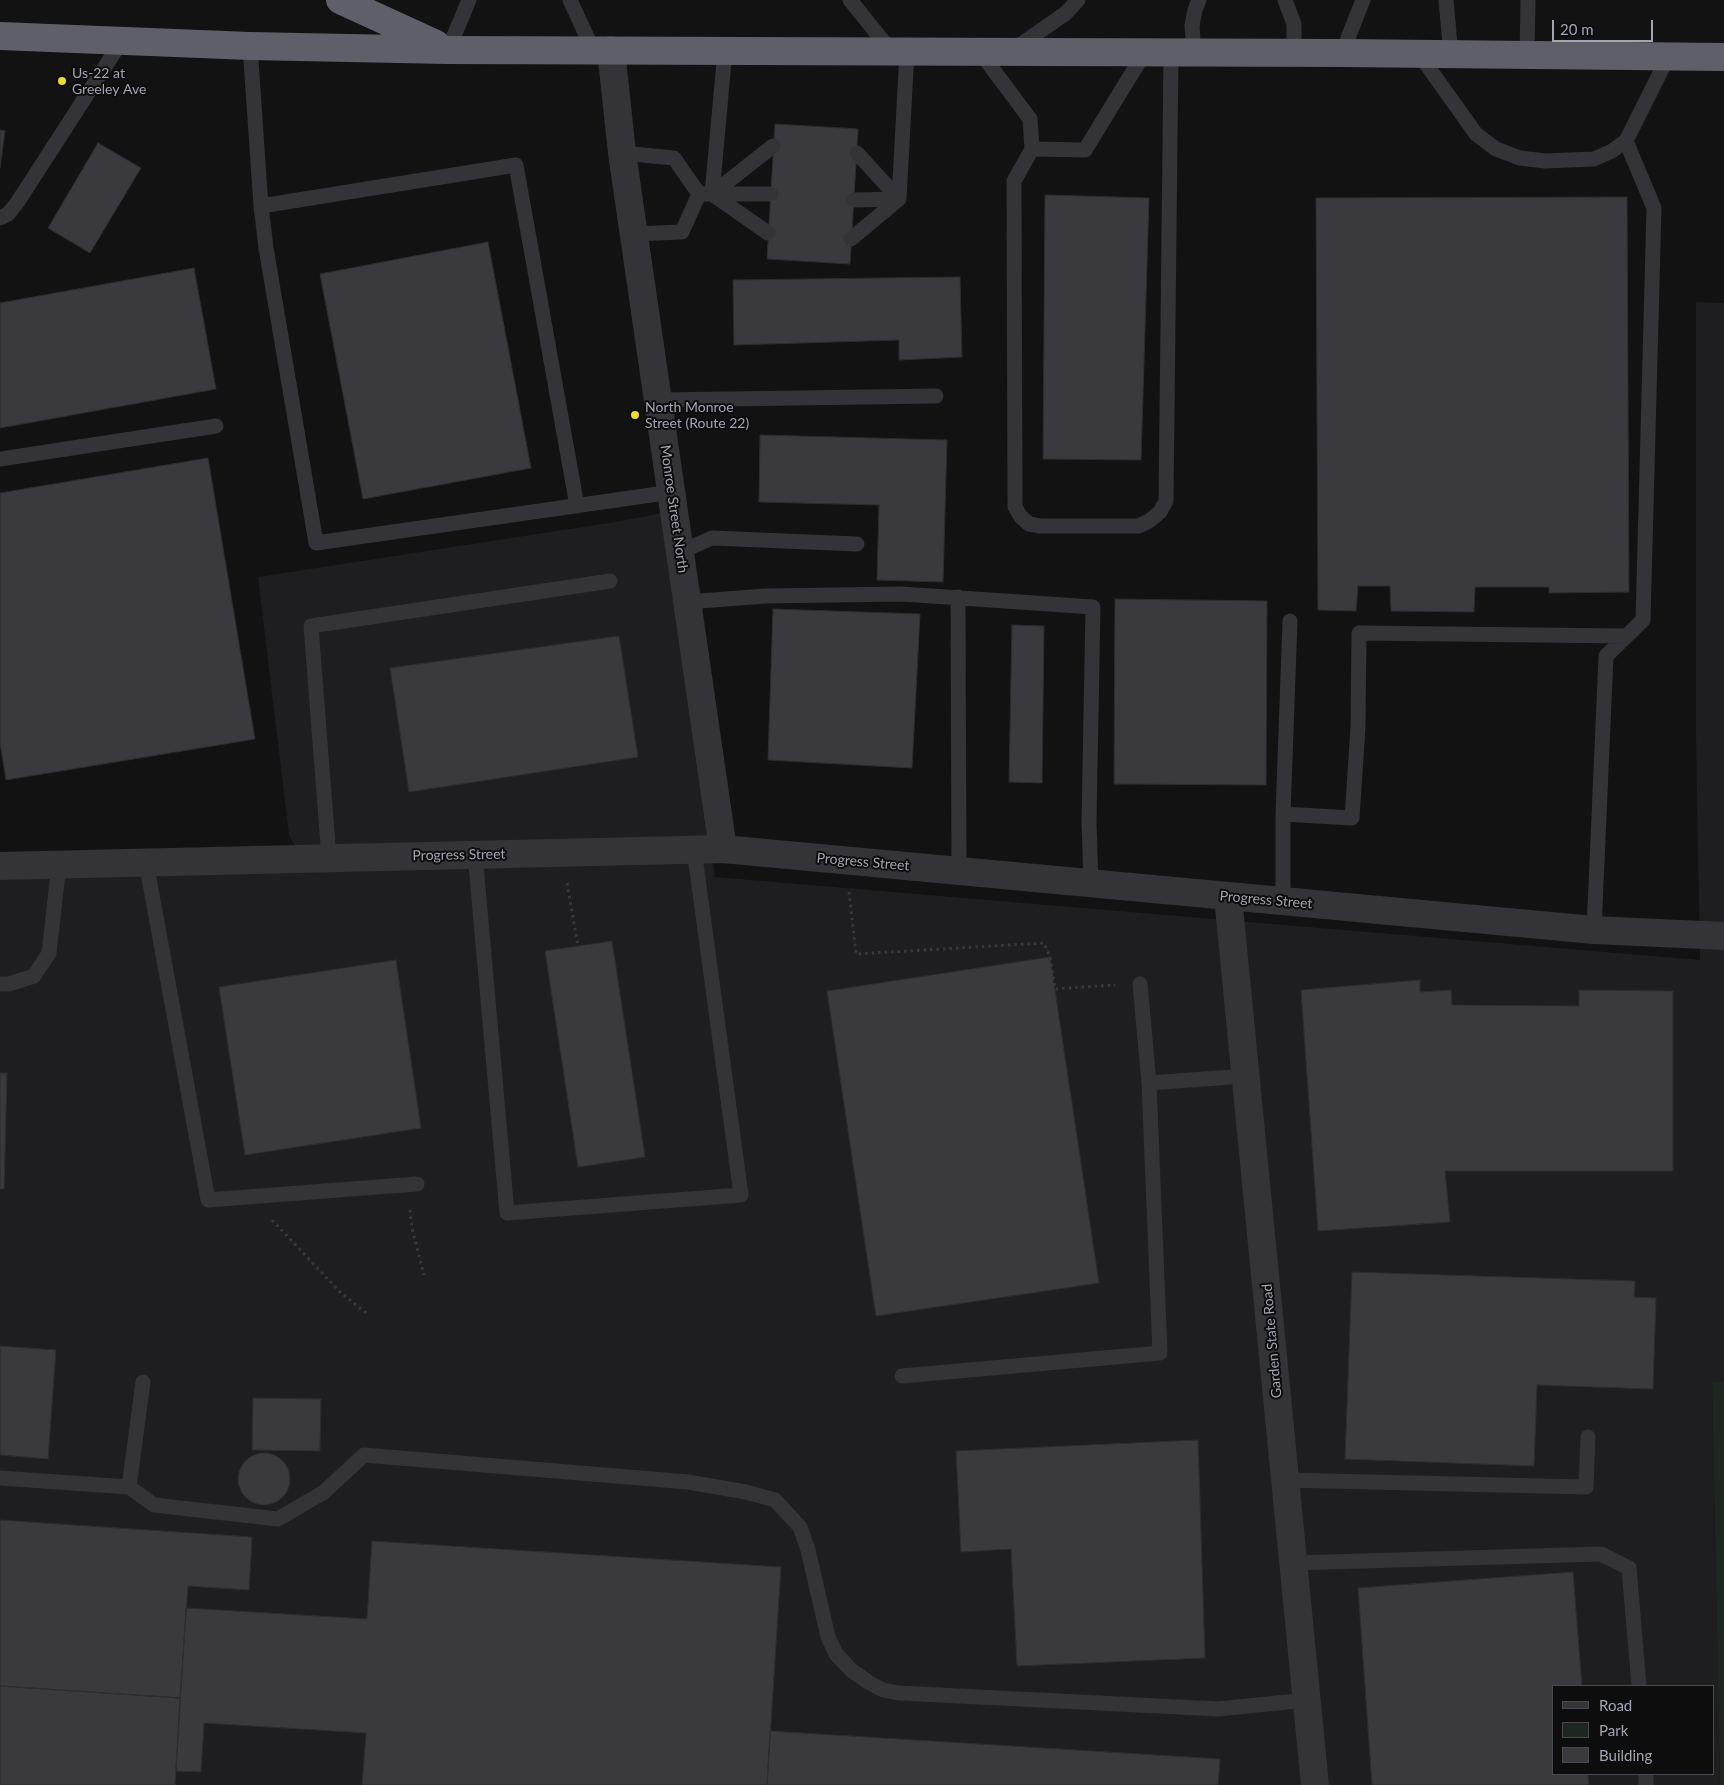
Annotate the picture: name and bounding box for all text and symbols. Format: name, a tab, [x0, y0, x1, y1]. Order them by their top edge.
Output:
scale bar	[1554, 10, 1655, 42]
text: 20 m	[1560, 20, 1594, 38]
place label: Us-22 at Greeley Ave	[72, 65, 146, 98]
marker: Us-22 at Greeley Ave	[56, 75, 68, 87]
place label: North Monroe Street (Route 22)	[645, 399, 749, 432]
marker: North Monroe Street (Route 22)	[629, 409, 641, 421]
street label: Monroe Street North	[657, 444, 691, 574]
street label: Progress Street	[412, 846, 506, 864]
street label: Progress Street	[816, 850, 910, 874]
street label: Progress Street	[1219, 888, 1313, 912]
street label: Garden State Road	[1259, 1283, 1285, 1399]
legend	[1552, 1685, 1714, 1775]
text: Road	[1599, 1696, 1632, 1714]
text: Park	[1599, 1721, 1628, 1739]
text: Building	[1599, 1746, 1652, 1764]

